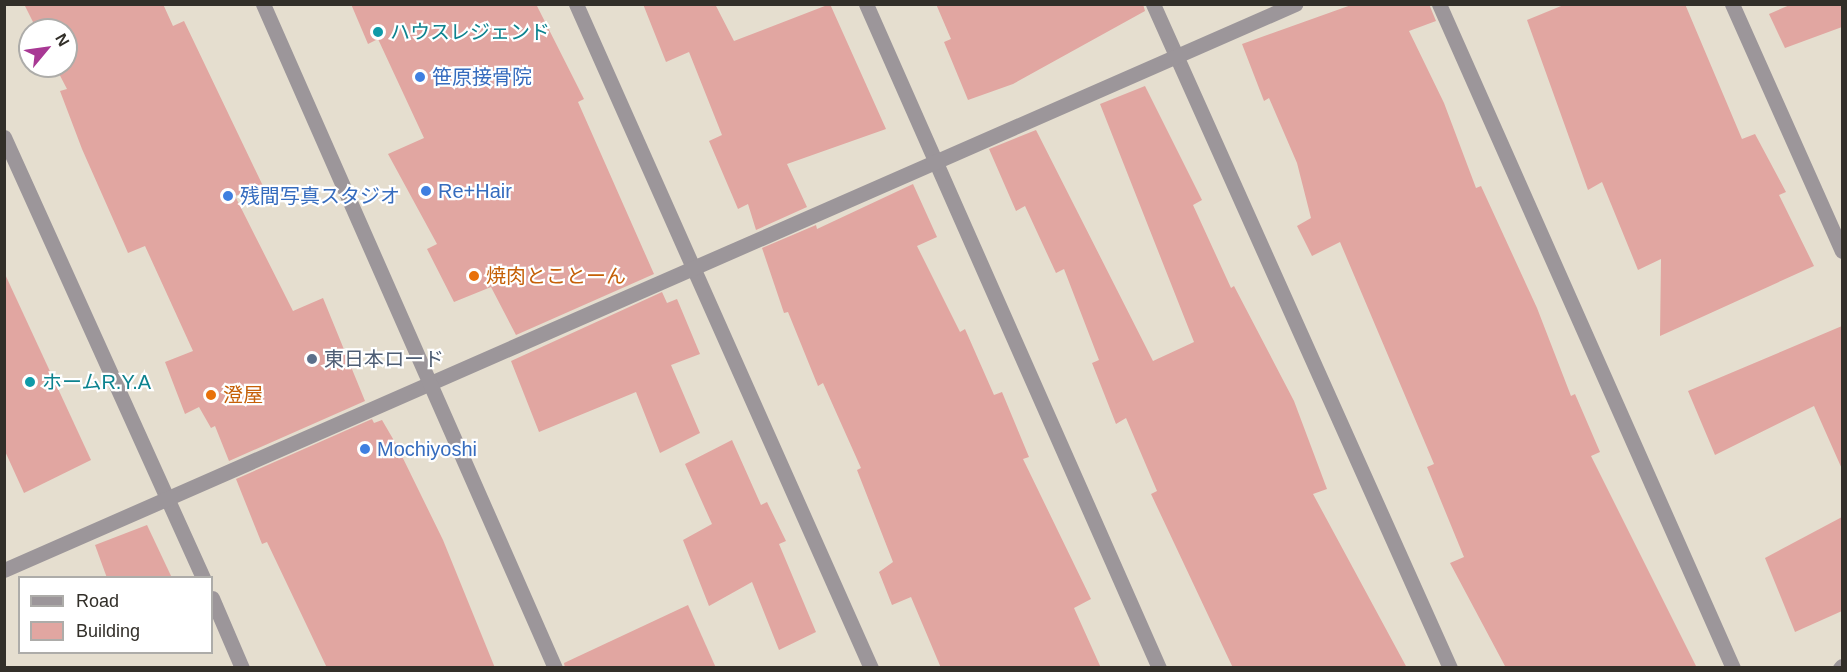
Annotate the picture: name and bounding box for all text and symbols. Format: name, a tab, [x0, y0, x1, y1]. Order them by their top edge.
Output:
north arrow	[18, 18, 78, 78]
place label: ハウスレジェンド	[390, 20, 550, 44]
marker: ハウスレジェンド	[371, 25, 385, 39]
text: N	[52, 31, 73, 49]
place label: 笹原接骨院	[432, 65, 532, 89]
marker: 笹原接骨院	[413, 70, 427, 84]
place label: Re+Hair	[438, 179, 512, 203]
place label: 残間写真スタジオ	[240, 184, 400, 208]
marker: Re+Hair	[419, 184, 433, 198]
marker: 残間写真スタジオ	[221, 189, 235, 203]
place label: 焼肉とことーん	[486, 264, 626, 288]
marker: 焼肉とことーん	[467, 269, 481, 283]
place label: 東日本ロード	[324, 347, 444, 371]
marker: 東日本ロード	[305, 352, 319, 366]
place label: ホームR.Y.A	[42, 370, 152, 394]
marker: ホームR.Y.A	[23, 375, 37, 389]
place label: 澄屋	[223, 383, 263, 407]
marker: 澄屋	[204, 388, 218, 402]
place label: Mochiyoshi	[377, 437, 477, 461]
marker: Mochiyoshi	[358, 442, 372, 456]
legend	[18, 576, 213, 654]
text: Road	[76, 591, 119, 611]
text: Building	[76, 621, 140, 641]

